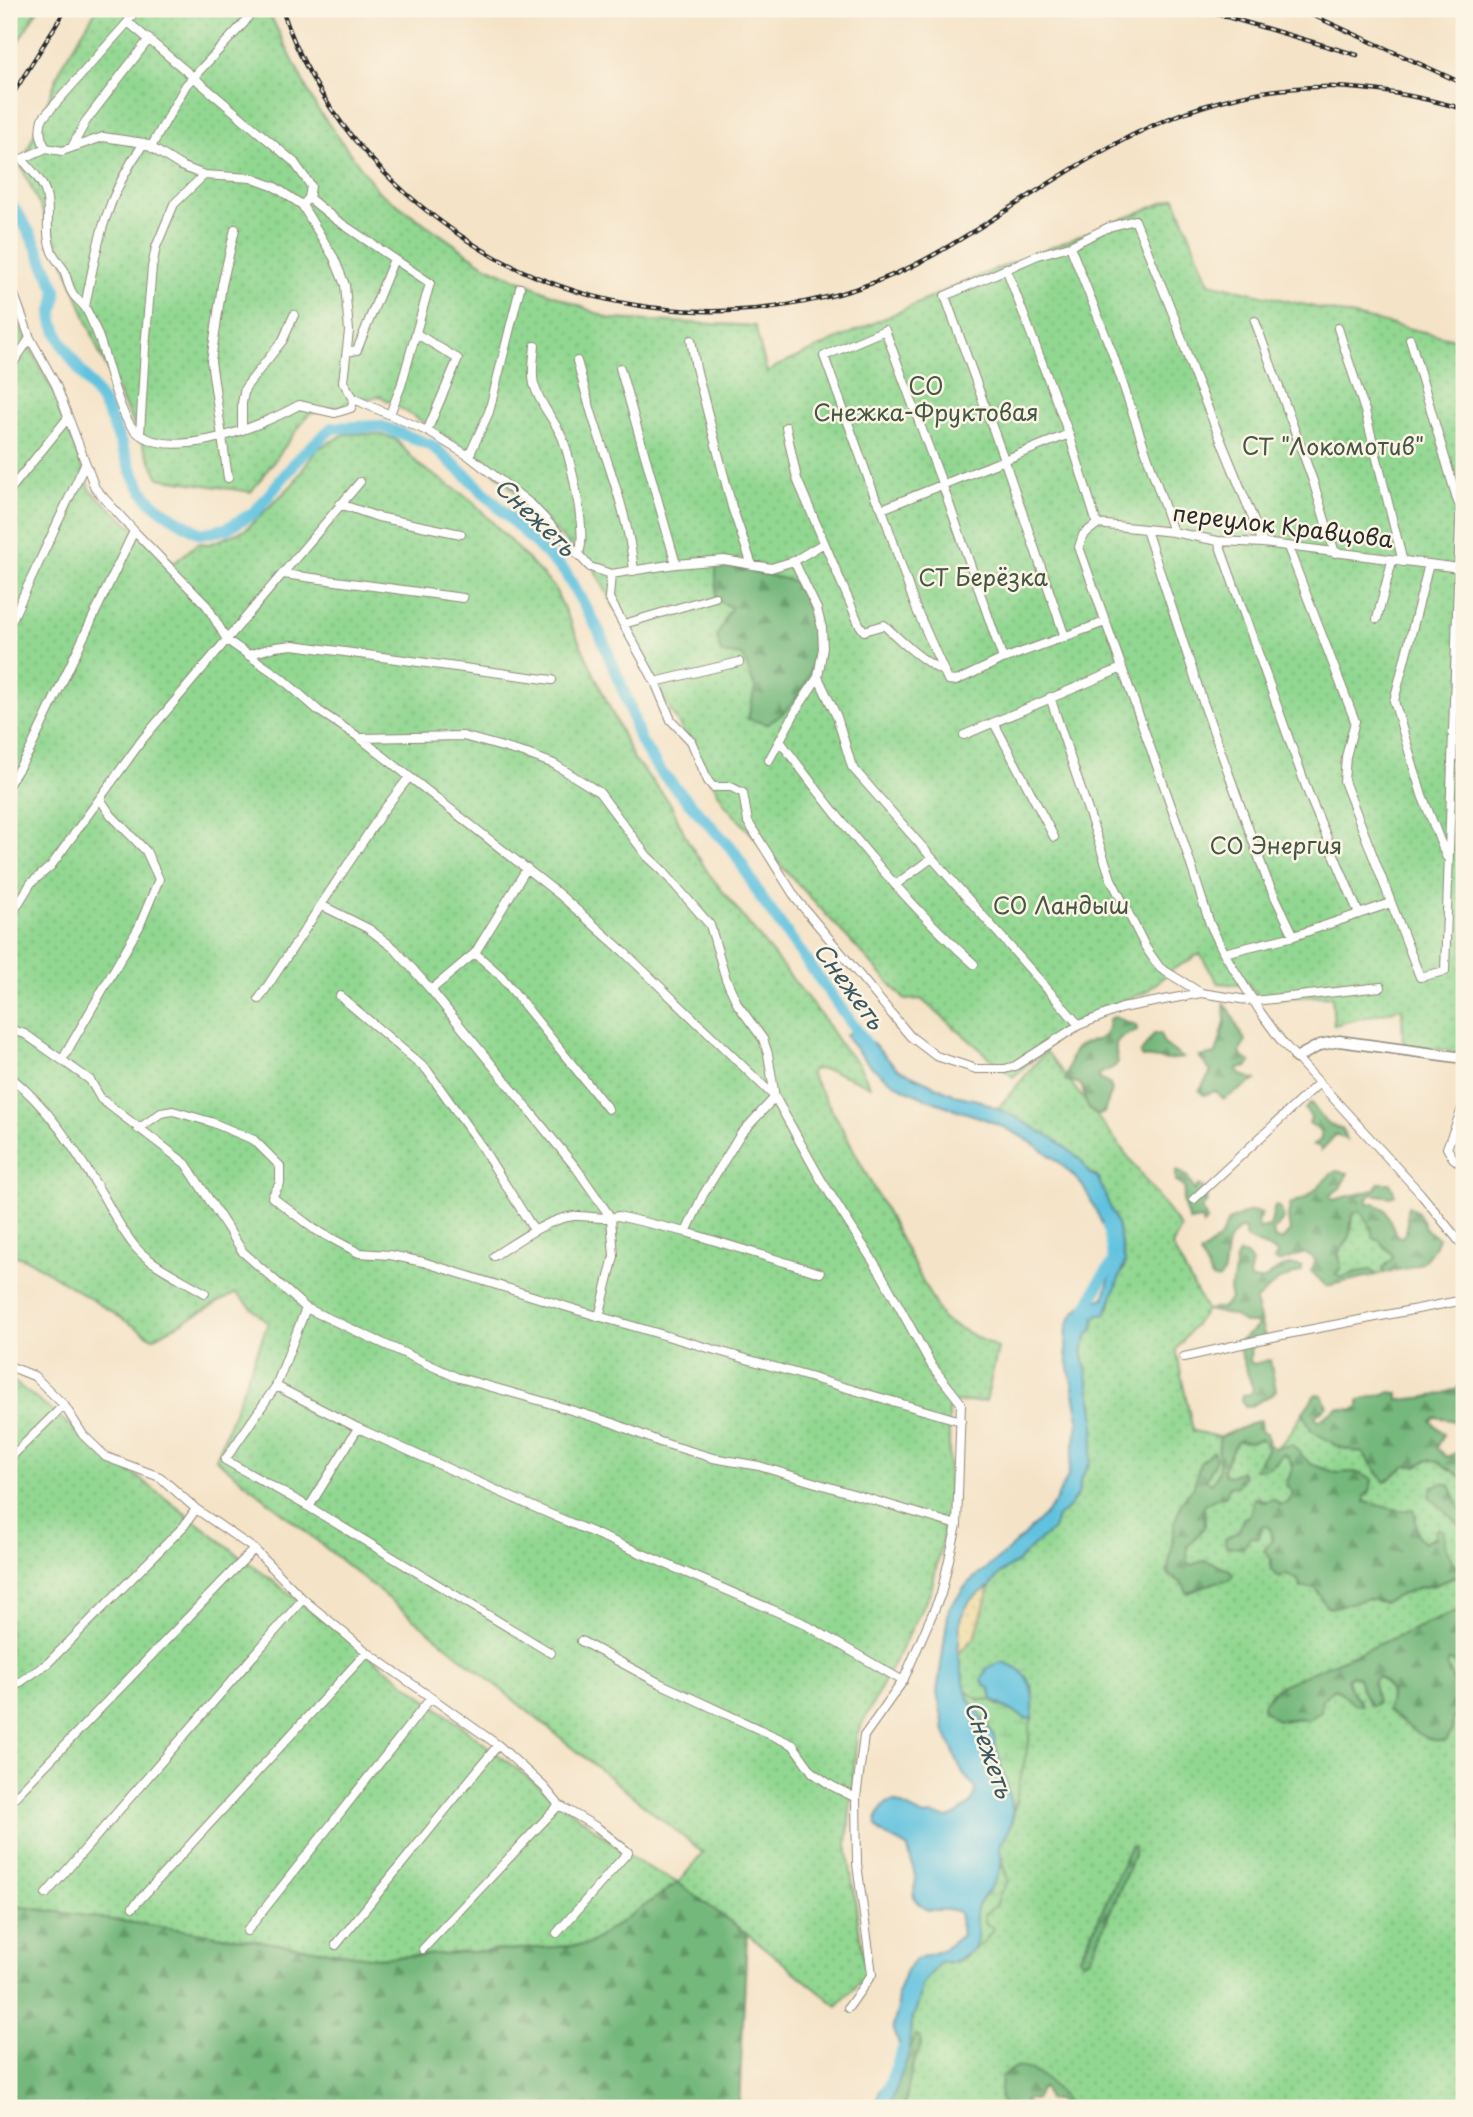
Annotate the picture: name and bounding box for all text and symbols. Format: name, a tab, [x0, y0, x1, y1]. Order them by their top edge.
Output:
park label: СО Снежка-Фруктовая	[813, 368, 1039, 429]
park label: СТ "Локомотив"	[1242, 428, 1424, 463]
water label: Снежеть	[487, 468, 586, 565]
street label: переулок Кравцова	[1171, 494, 1396, 556]
park label: СТ Берёзка	[918, 559, 1048, 594]
park label: СО Энергия	[1210, 827, 1342, 862]
park label: СО Ландыш	[993, 887, 1129, 922]
water label: Снежеть	[806, 934, 895, 1038]
water label: Снежеть	[957, 1696, 1024, 1804]

